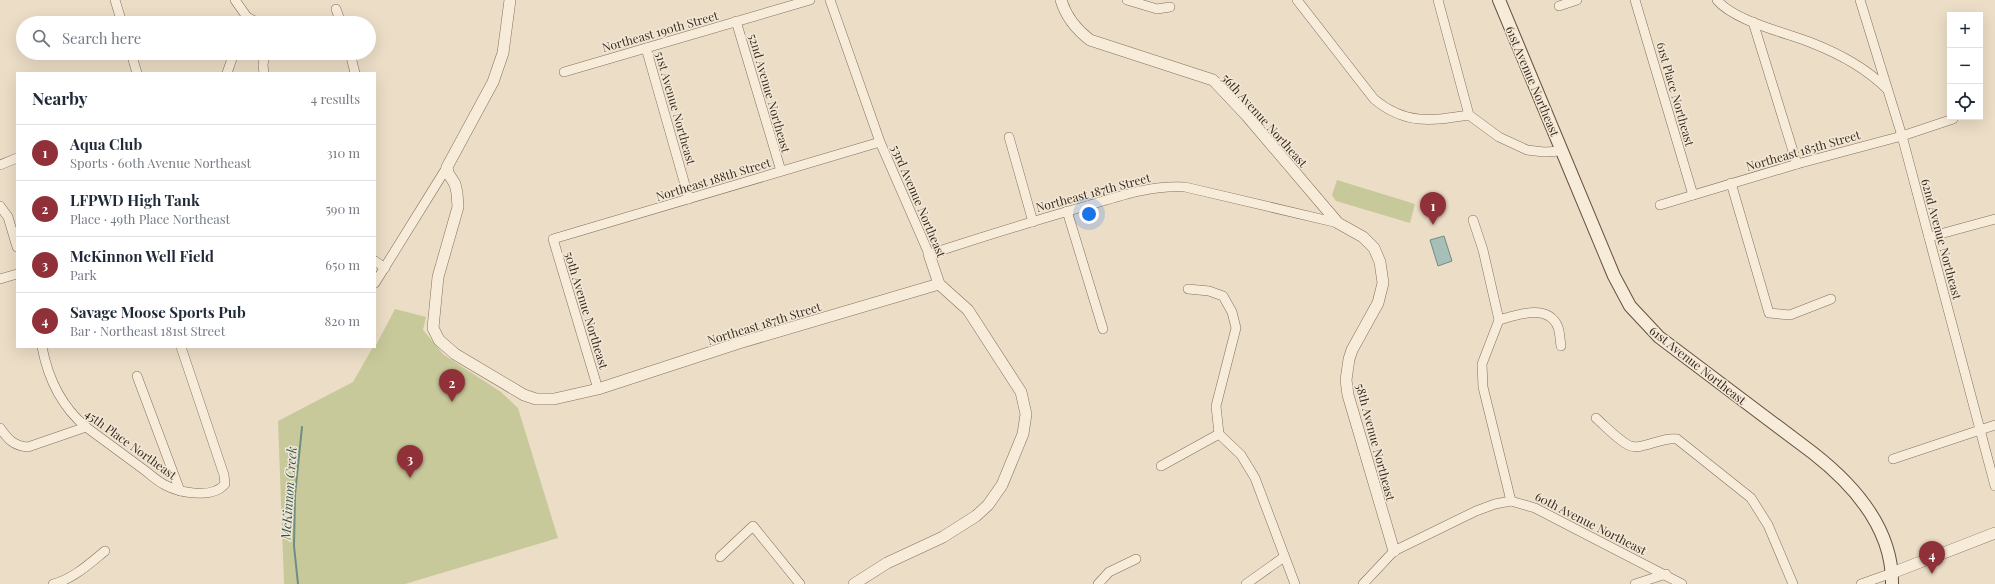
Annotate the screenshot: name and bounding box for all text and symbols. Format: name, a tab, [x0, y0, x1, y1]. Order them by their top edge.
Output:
street label: Northeast 190th Street	[600, 7, 721, 55]
map controls	[1947, 12, 1983, 120]
button: +	[1947, 12, 1983, 48]
search box	[16, 16, 376, 60]
street label: 61st Avenue Northeast	[1503, 23, 1564, 139]
icon: search	[30, 27, 52, 49]
text: Search here	[62, 28, 141, 48]
street label: 52nd Avenue Northeast	[745, 32, 795, 155]
street label: 61st Place Northeast	[1654, 40, 1699, 149]
button: −	[1947, 48, 1983, 84]
street label: 51st Avenue Northeast	[652, 49, 700, 167]
street label: 56th Avenue Northeast	[1219, 70, 1312, 171]
button: locate	[1947, 84, 1983, 120]
text: Nearby	[32, 87, 87, 109]
text: 4 results	[311, 90, 360, 107]
street label: Northeast 185th Street	[1744, 126, 1863, 174]
text: Aqua Club	[70, 134, 142, 154]
street label: 53rd Avenue Northeast	[888, 142, 950, 260]
text: 1	[43, 144, 47, 161]
text: 310 m	[327, 144, 360, 161]
text: Sports · 60th Avenue Northeast	[70, 154, 251, 171]
street label: Northeast 188th Street	[654, 154, 773, 204]
street label: Northeast 187th Street	[1034, 169, 1153, 215]
street label: 62nd Avenue Northeast	[1918, 177, 1966, 302]
text: LFPWD High Tank	[70, 190, 200, 210]
pin: 1	[1420, 192, 1446, 225]
text: 2	[42, 200, 48, 217]
text: 590 m	[325, 200, 360, 217]
your location	[1079, 204, 1099, 224]
text: Place · 49th Place Northeast	[70, 210, 230, 227]
text: McKinnon Well Field	[70, 246, 214, 266]
street label: 50th Avenue Northeast	[562, 249, 613, 371]
text: 3	[42, 256, 48, 273]
text: 650 m	[325, 256, 360, 273]
text: Park	[70, 266, 97, 283]
street label: Northeast 187th Street	[705, 298, 823, 348]
text: Savage Moose Sports Pub	[70, 302, 246, 322]
text: 4	[42, 312, 48, 329]
text: 820 m	[324, 312, 360, 329]
text: Bar · Northeast 181st Street	[70, 322, 225, 339]
street label: 61st Avenue Northeast	[1646, 322, 1750, 408]
pin: 2	[439, 369, 465, 402]
street label: 58th Avenue Northeast	[1353, 382, 1400, 503]
street label: 45th Place Northeast	[82, 405, 181, 483]
pin: 3	[397, 445, 423, 478]
water label: McKinnon Creek	[276, 446, 300, 541]
street label: 60th Avenue Northeast	[1533, 488, 1650, 558]
pin: 4	[1919, 541, 1945, 574]

